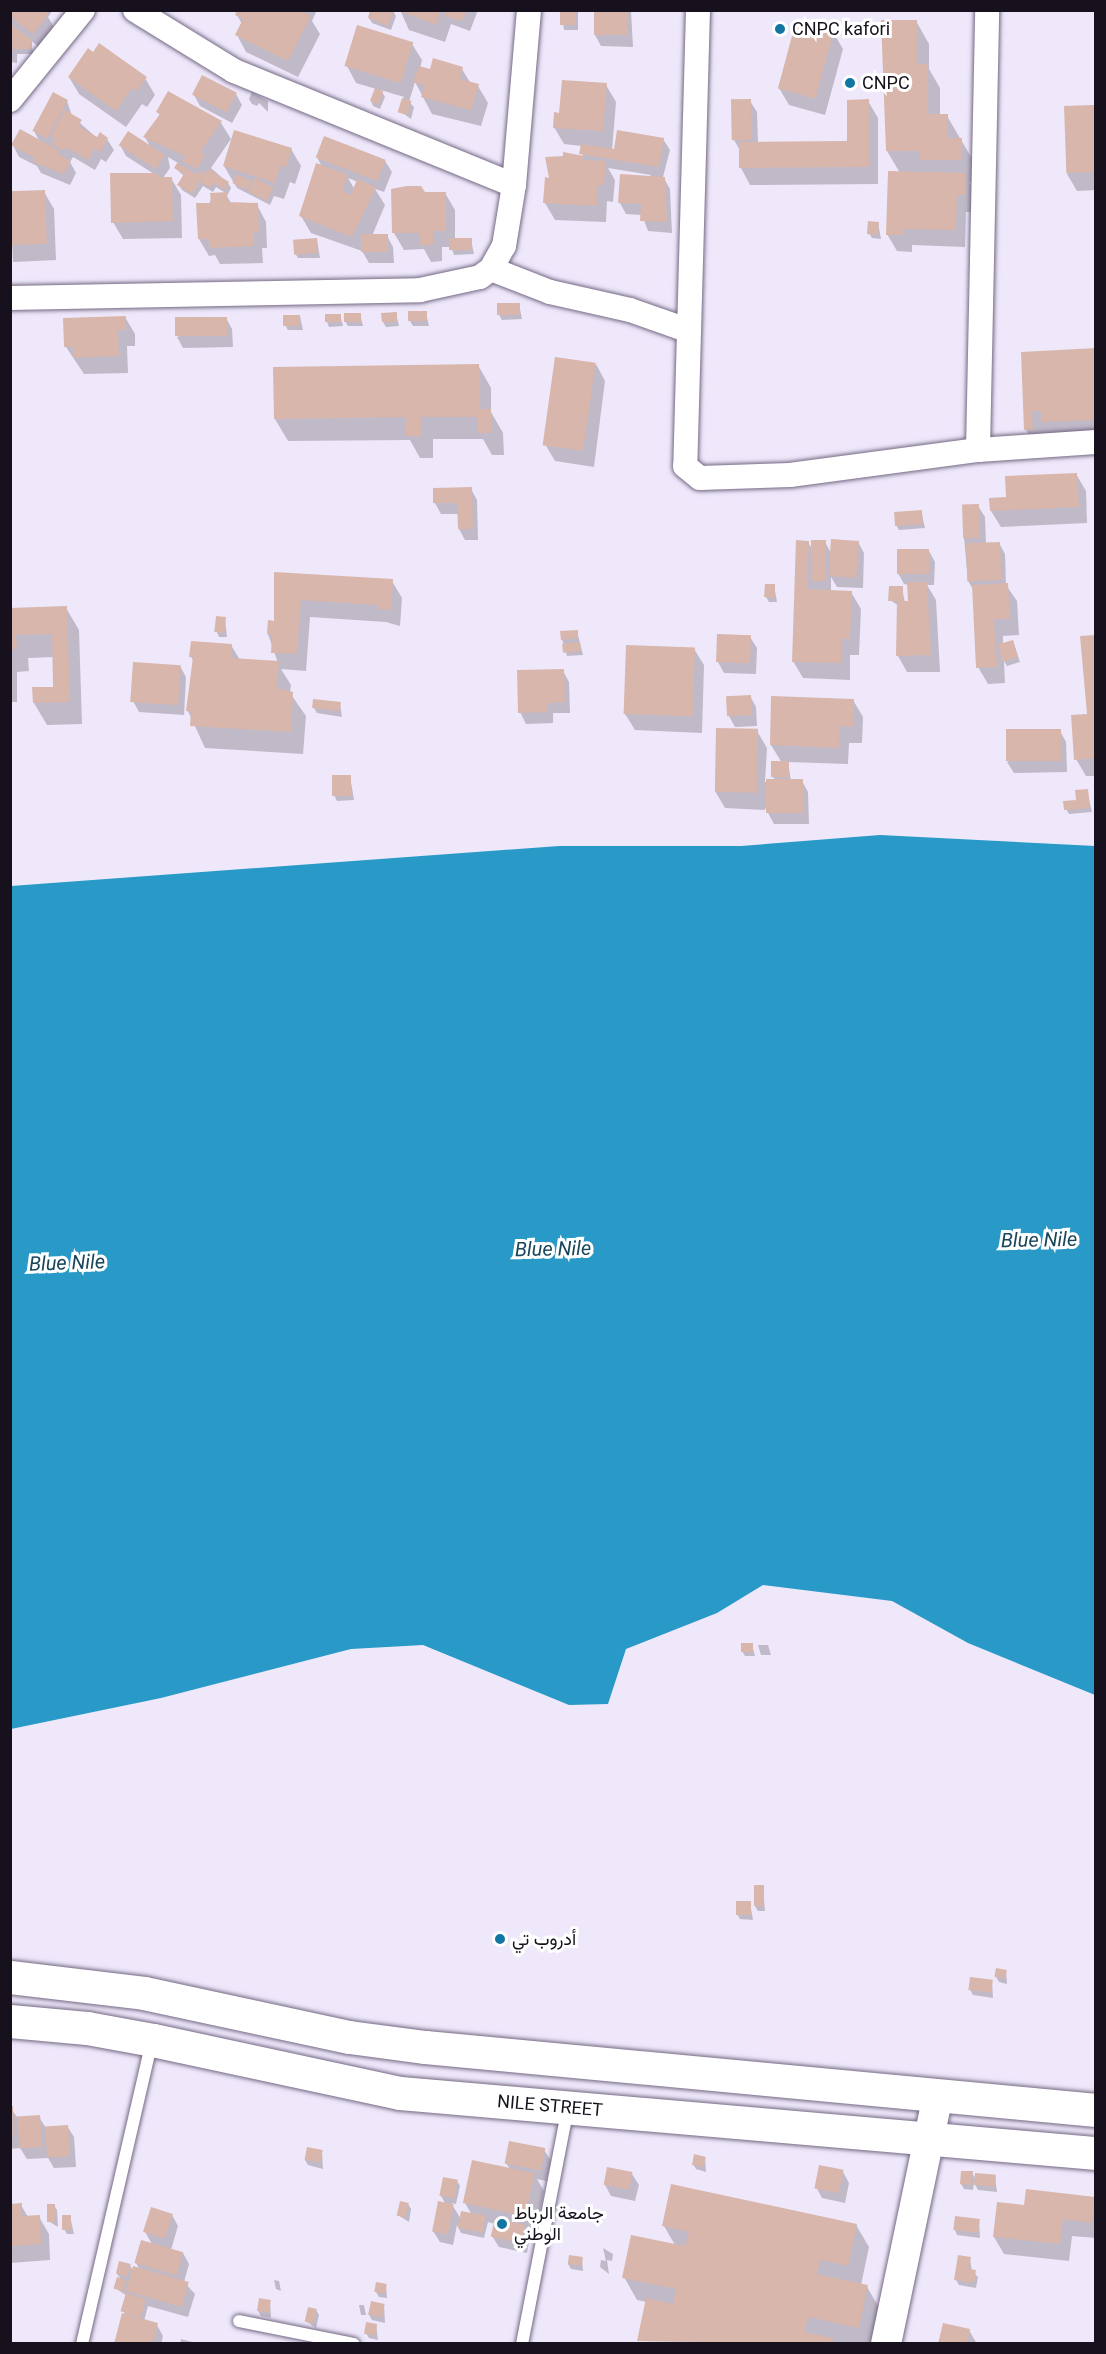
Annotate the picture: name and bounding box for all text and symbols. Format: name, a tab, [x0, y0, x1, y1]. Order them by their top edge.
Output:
place label: CNPC kafori	[792, 18, 890, 40]
marker: CNPC kafori	[773, 22, 787, 36]
place label: CNPC	[862, 72, 910, 94]
marker: CNPC	[843, 76, 857, 90]
water label: Blue Nile	[1001, 1227, 1077, 1253]
water label: Blue Nile	[515, 1236, 591, 1262]
water label: Blue Nile	[28, 1250, 106, 1276]
place label: أدروب تي	[512, 1928, 576, 1950]
marker: أدروب تي	[493, 1932, 507, 1946]
street label: NILE STREET	[496, 2091, 604, 2121]
place label: جامعة الرباط الوطني	[514, 2203, 604, 2246]
marker: جامعة الرباط الوطني	[495, 2217, 509, 2231]

